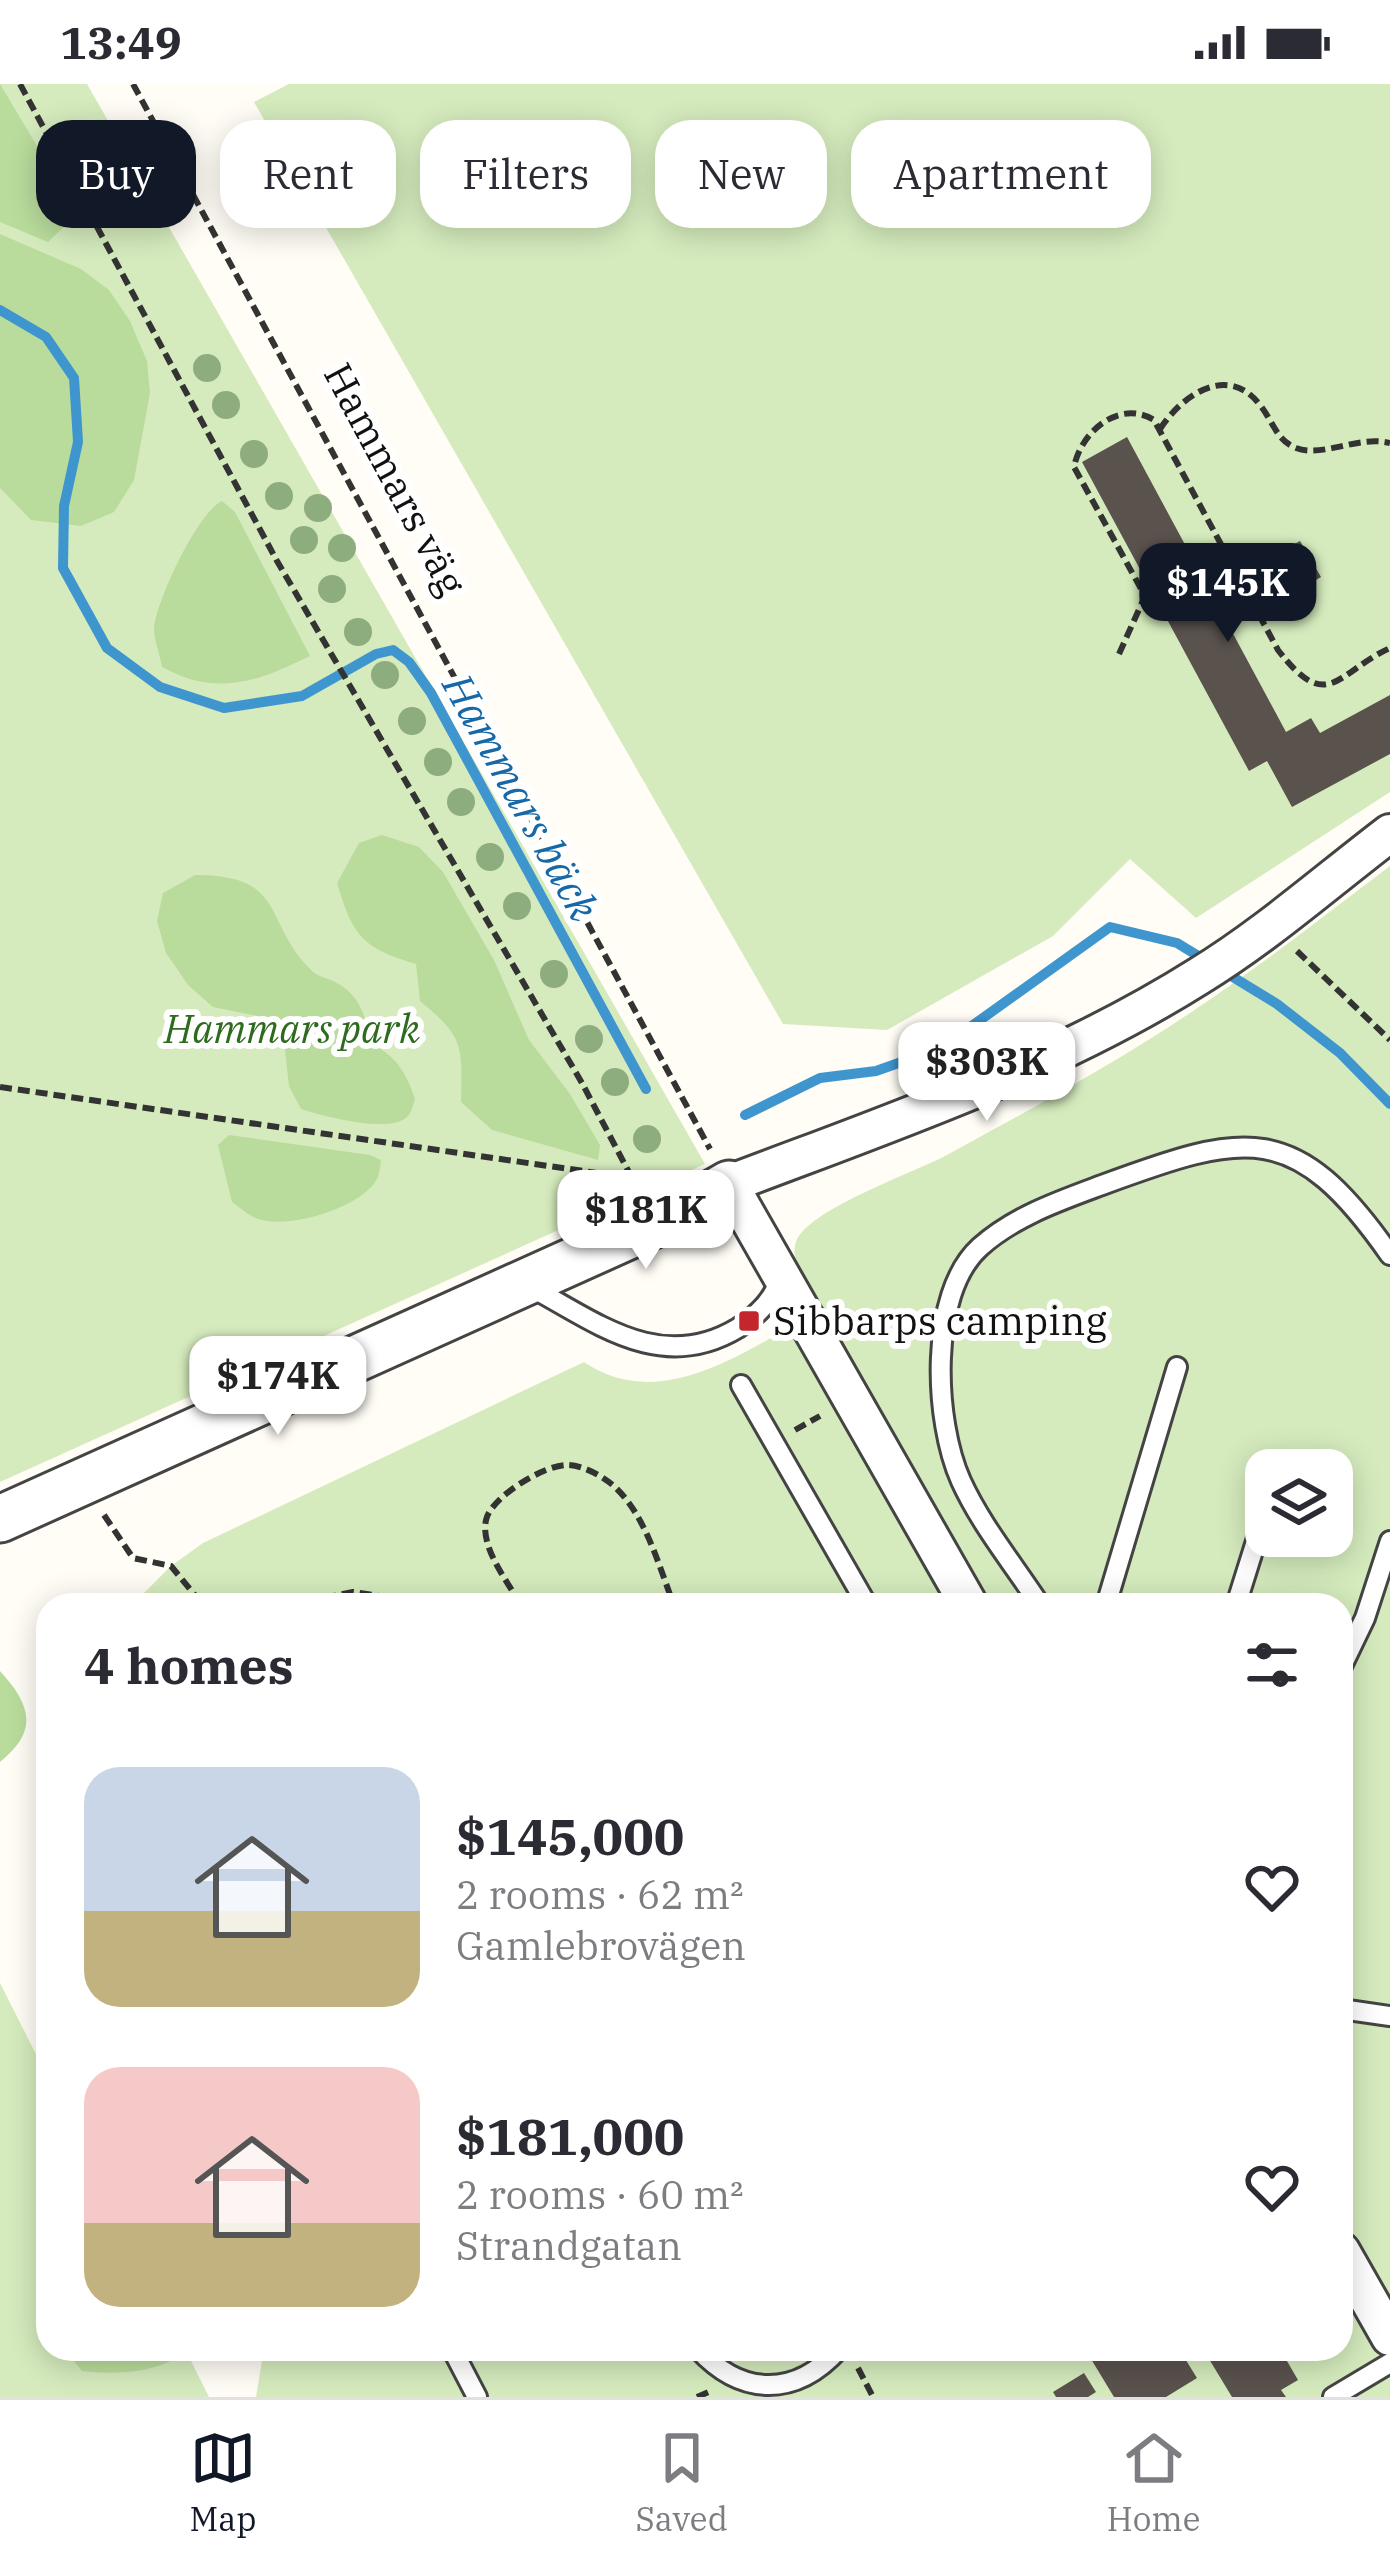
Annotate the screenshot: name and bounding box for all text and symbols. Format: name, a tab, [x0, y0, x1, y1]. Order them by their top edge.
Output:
text: 13:49	[60, 13, 182, 71]
chip: Buy	[36, 120, 196, 228]
chip: Rent	[220, 120, 396, 228]
chip: Filters	[420, 120, 631, 228]
chip: New	[655, 120, 827, 228]
chip: Apartment	[851, 120, 1151, 228]
street label: Hammars väg	[313, 354, 478, 604]
pin: $145K	[1144, 543, 1312, 645]
text: $145K	[1166, 556, 1290, 607]
water label: Hammars bäck	[430, 663, 612, 931]
park label: Hammars park	[163, 1003, 420, 1054]
pin: $303K	[903, 1022, 1071, 1124]
text: $303K	[925, 1035, 1049, 1086]
pin: $181K	[562, 1170, 730, 1272]
text: $181K	[584, 1183, 708, 1234]
place label: Sibbarps camping	[773, 1295, 1107, 1346]
marker: Sibbarps camping	[736, 1308, 762, 1334]
pin: $174K	[194, 1336, 362, 1438]
text: $174K	[216, 1349, 340, 1400]
map controls	[1245, 1449, 1353, 1557]
button: layers	[1245, 1449, 1353, 1557]
text: 4 homes	[84, 1632, 294, 1698]
icon: filters	[1239, 1632, 1305, 1698]
text: $145,000	[456, 1803, 684, 1869]
icon: home	[180, 1815, 324, 1959]
icon: heart	[1239, 1854, 1305, 1920]
text: 2 rooms · 62 m²	[456, 1869, 744, 1920]
text: Gamlebrovägen	[456, 1920, 746, 1971]
text: $181,000	[456, 2103, 684, 2169]
icon: home	[180, 2115, 324, 2259]
icon: heart	[1239, 2154, 1305, 2220]
text: 2 rooms · 60 m²	[456, 2169, 744, 2220]
text: Strandgatan	[456, 2220, 682, 2271]
tab: Map	[189, 2425, 257, 2540]
tab: Saved	[635, 2425, 728, 2540]
tab: Home	[1107, 2425, 1201, 2540]

